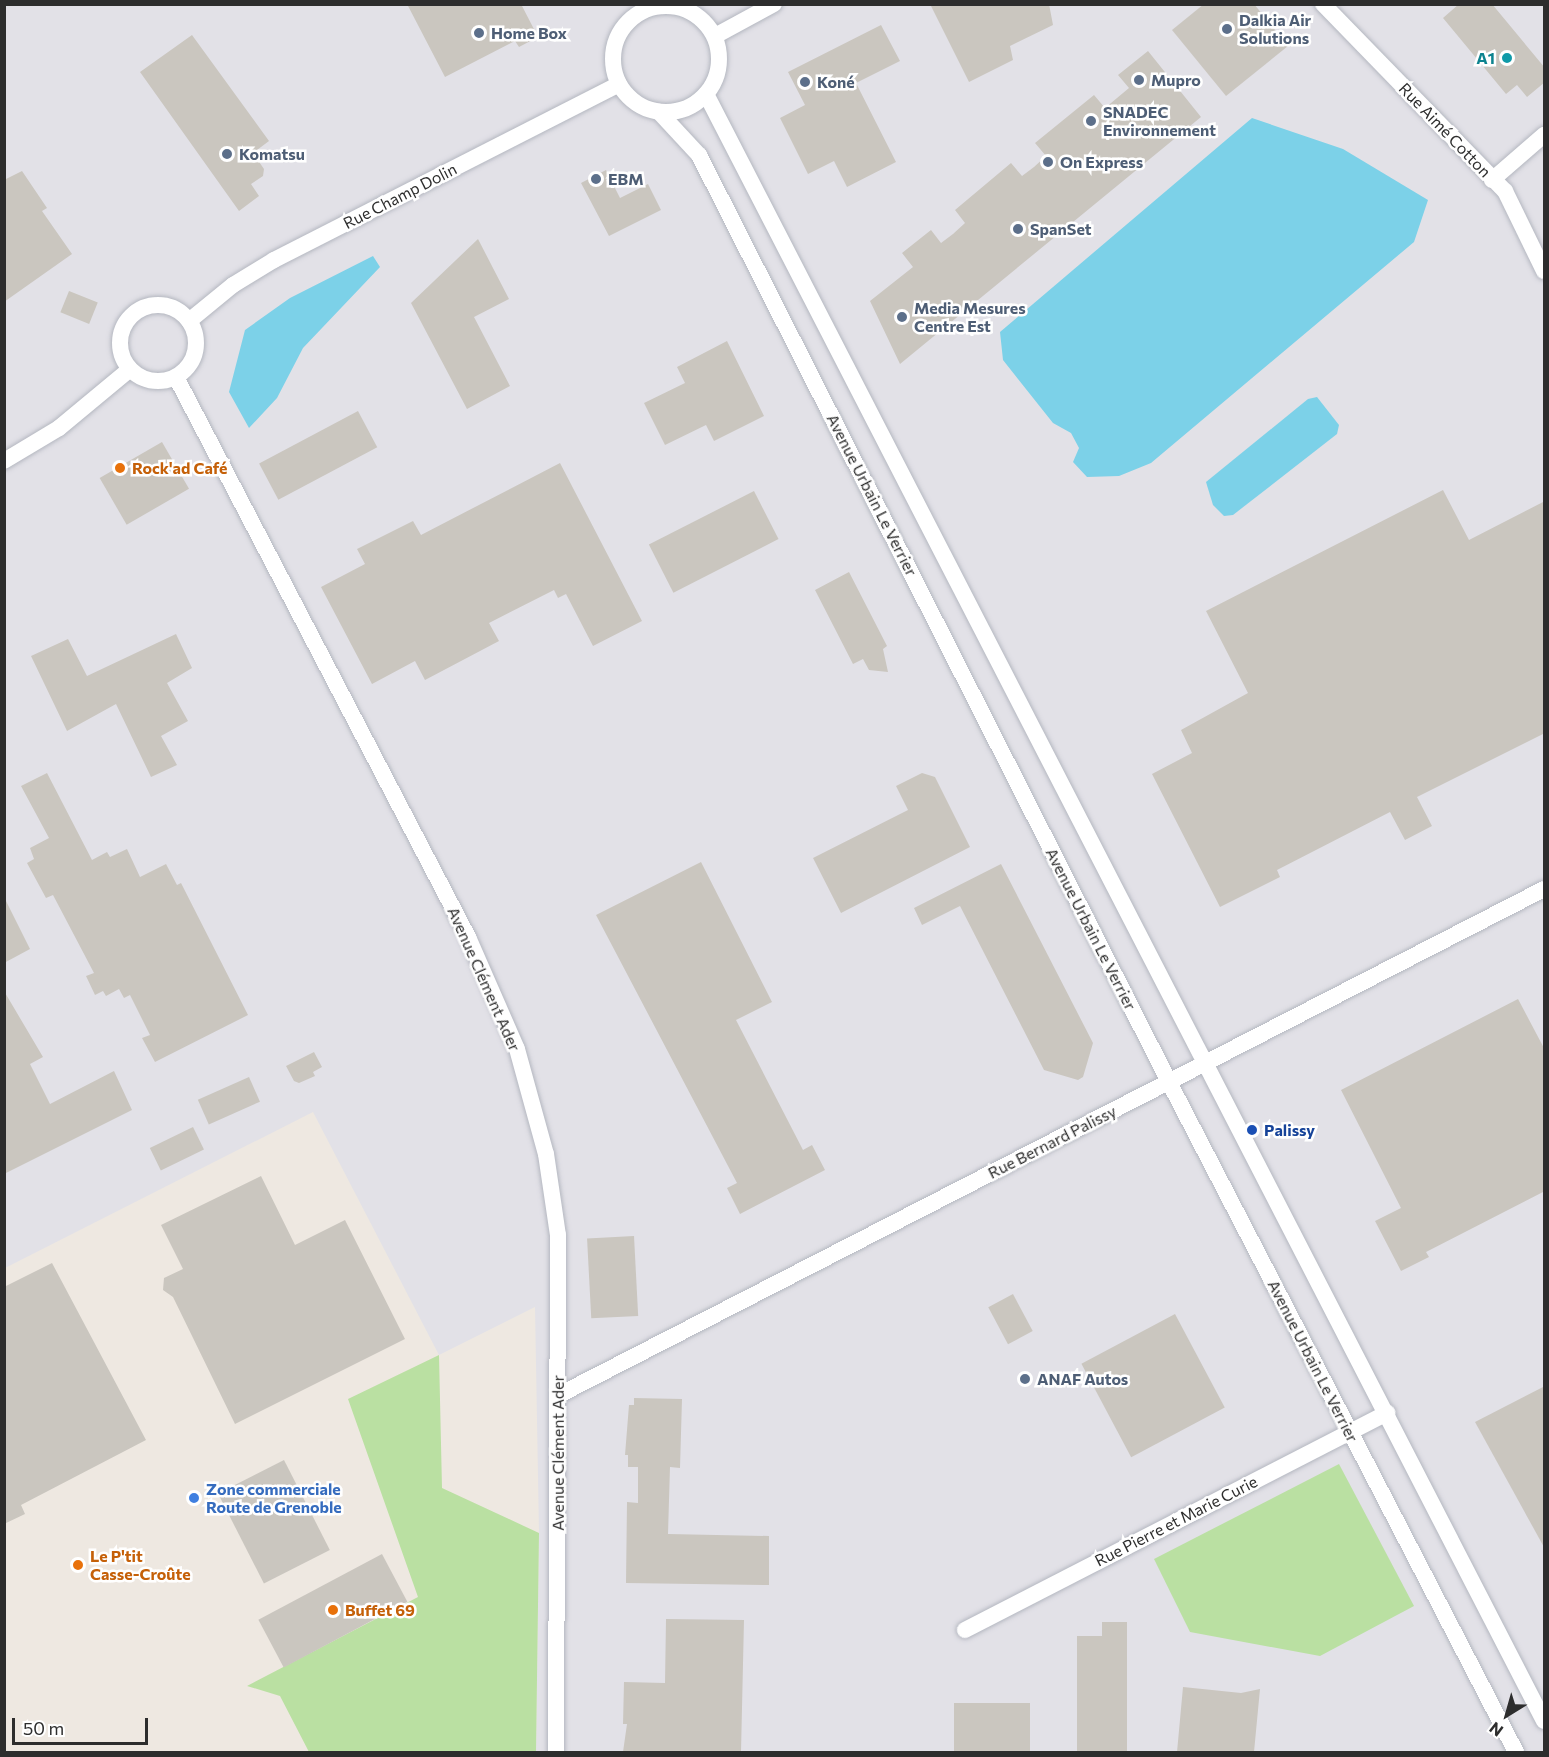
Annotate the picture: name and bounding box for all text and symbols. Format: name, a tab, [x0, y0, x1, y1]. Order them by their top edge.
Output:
place label: Dalkia Air Solutions	[1239, 10, 1311, 48]
marker: Dalkia Air Solutions	[1220, 22, 1234, 36]
place label: Home Box	[491, 23, 567, 43]
marker: Home Box	[472, 26, 486, 40]
place label: A1	[1476, 48, 1495, 68]
marker: A1	[1500, 51, 1514, 65]
place label: Mupro	[1151, 70, 1201, 90]
place label: Koné	[817, 72, 855, 92]
marker: Mupro	[1132, 73, 1146, 87]
marker: Koné	[798, 75, 812, 89]
street label: Rue Aimé Cotton	[1395, 79, 1495, 181]
place label: SNADEC Environnement	[1103, 102, 1216, 140]
marker: SNADEC Environnement	[1084, 114, 1098, 128]
place label: Komatsu	[239, 144, 305, 164]
marker: Komatsu	[220, 147, 234, 161]
place label: On Express	[1060, 152, 1143, 172]
marker: On Express	[1041, 155, 1055, 169]
street label: Rue Champ Dolin	[340, 159, 460, 233]
place label: EBM	[608, 169, 644, 189]
marker: EBM	[589, 172, 603, 186]
place label: SpanSet	[1030, 219, 1091, 239]
marker: SpanSet	[1011, 222, 1025, 236]
place label: Media Mesures Centre Est	[914, 298, 1026, 336]
marker: Media Mesures Centre Est	[895, 310, 909, 324]
street label: Avenue Urbain Le Verrier	[823, 411, 921, 579]
place label: Rock'ad Café	[132, 458, 228, 478]
marker: Rock'ad Café	[113, 461, 127, 475]
street label: Avenue Urbain Le Verrier	[1042, 845, 1140, 1013]
street label: Avenue Clément Ader	[444, 904, 524, 1054]
street label: Rue Bernard Palissy	[985, 1101, 1119, 1183]
place label: Palissy	[1264, 1120, 1315, 1140]
marker: Palissy	[1245, 1123, 1259, 1137]
street label: Avenue Urbain Le Verrier	[1264, 1277, 1362, 1445]
place label: ANAF Autos	[1037, 1369, 1128, 1389]
marker: ANAF Autos	[1018, 1372, 1032, 1386]
street label: Avenue Clément Ader	[548, 1375, 568, 1531]
street label: Rue Pierre et Marie Curie	[1091, 1472, 1261, 1570]
place label: Zone commerciale Route de Grenoble	[206, 1479, 342, 1517]
marker: Zone commerciale Route de Grenoble	[187, 1491, 201, 1505]
place label: Le P'tit Casse-Croûte	[90, 1546, 191, 1584]
marker: Le P'tit Casse-Croûte	[71, 1558, 85, 1572]
place label: Buffet 69	[345, 1600, 415, 1620]
marker: Buffet 69	[326, 1603, 340, 1617]
north arrow	[1477, 1685, 1537, 1745]
scale bar	[15, 1706, 152, 1744]
text: 50 m	[23, 1717, 64, 1739]
text: N	[1485, 1719, 1506, 1741]

